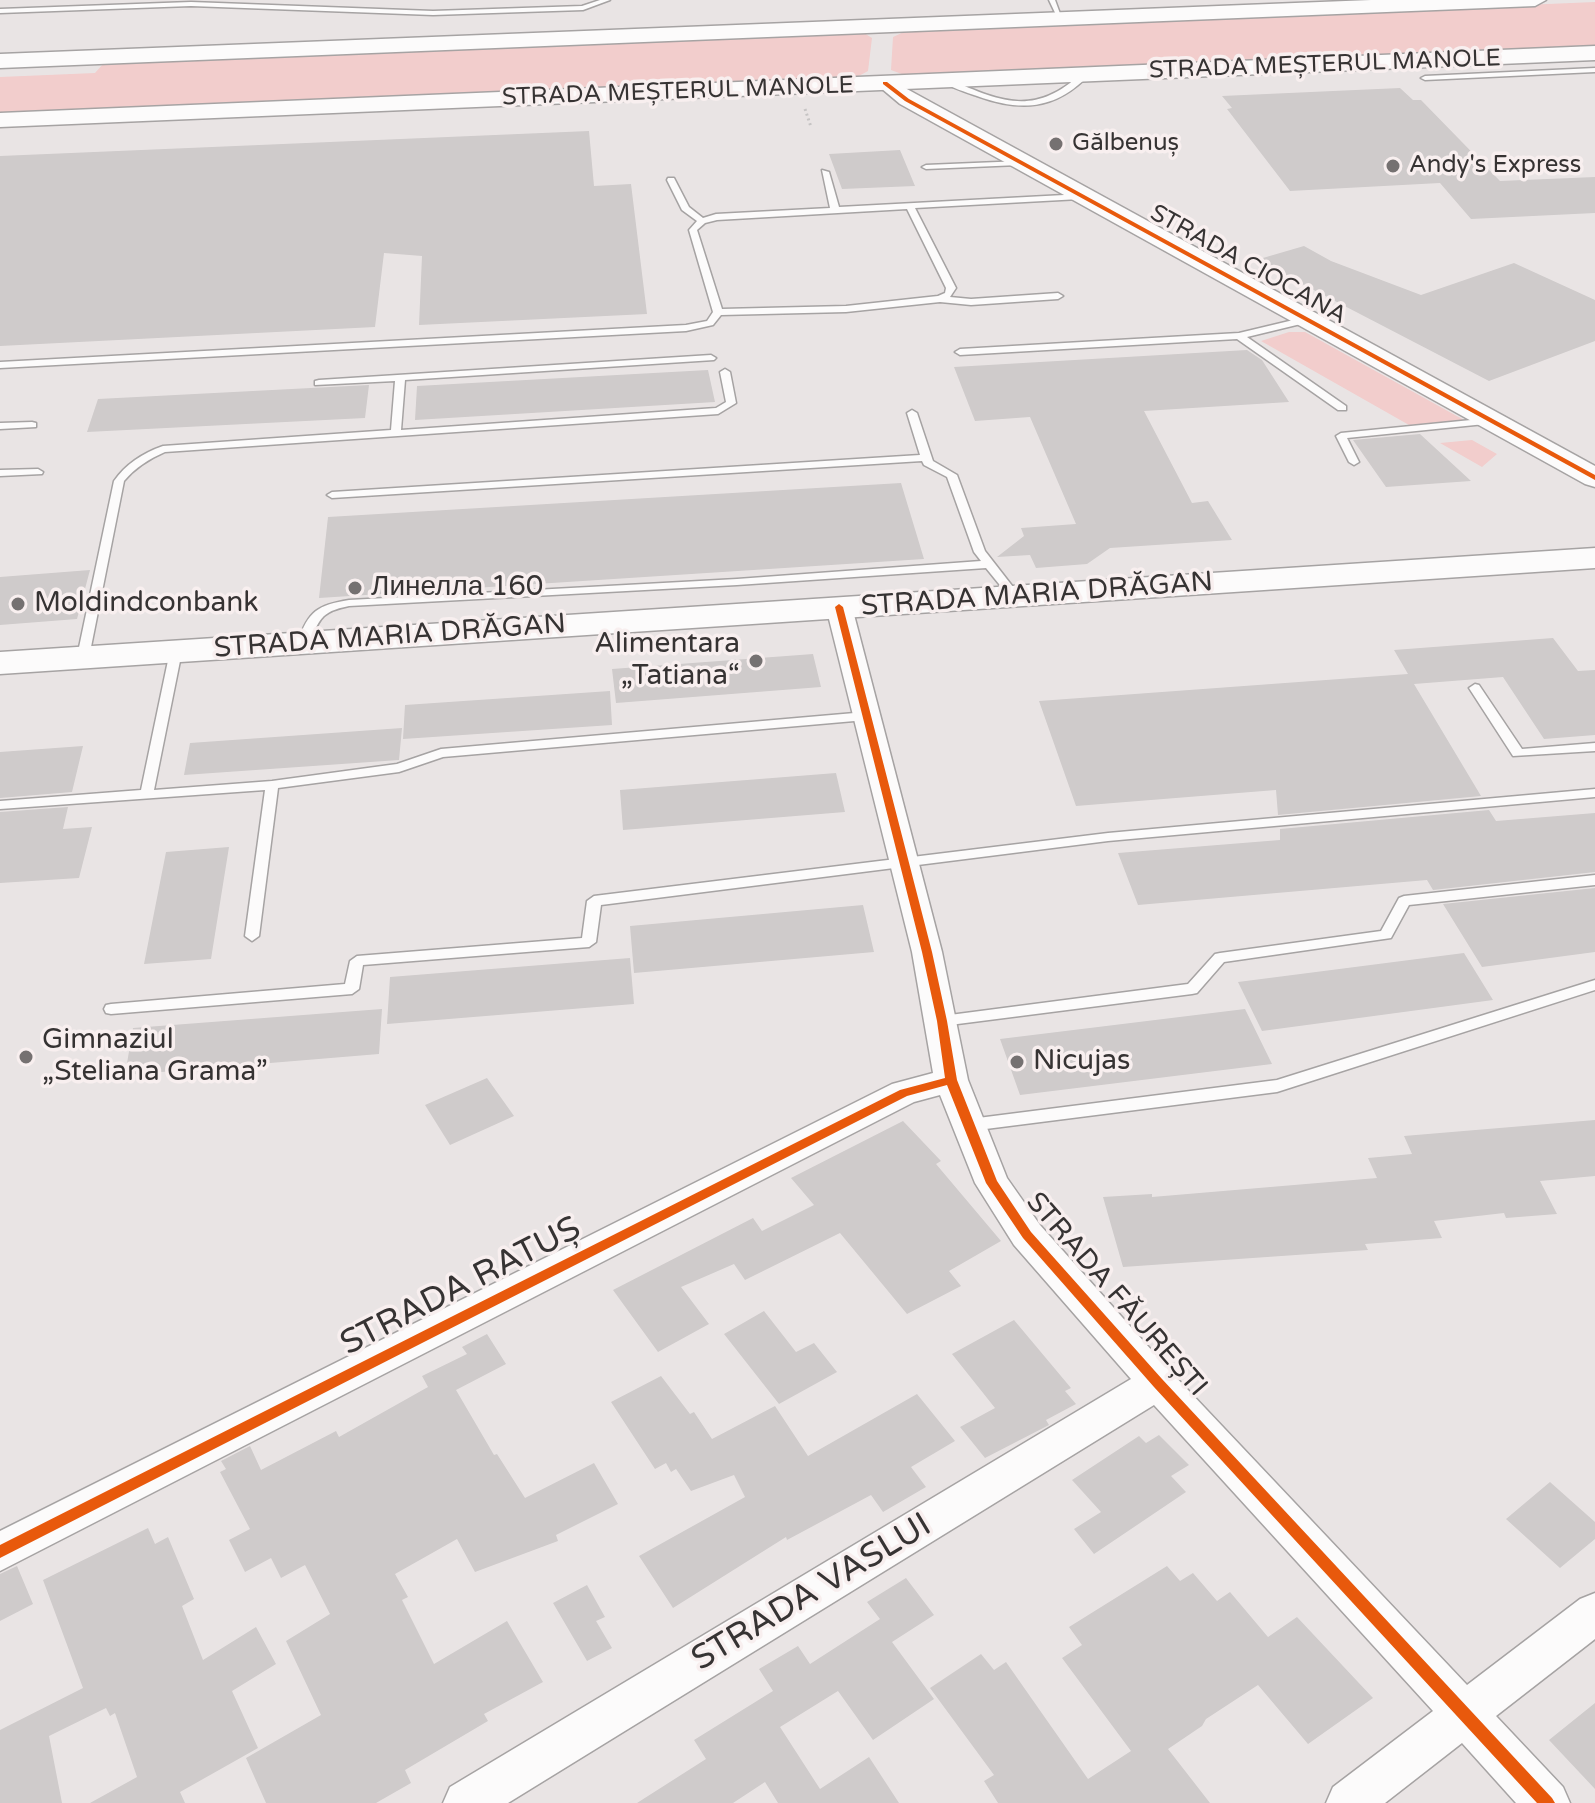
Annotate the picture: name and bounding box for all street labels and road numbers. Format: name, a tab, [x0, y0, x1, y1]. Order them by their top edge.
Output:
street label: STRADA MEȘTERUL MANOLE	[1149, 44, 1501, 86]
street label: STRADA MEȘTERUL MANOLE	[502, 71, 854, 113]
street label: STRADA CIOCANA	[1145, 199, 1351, 331]
street label: STRADA MARIA DRĂGAN	[860, 566, 1214, 624]
street label: STRADA MARIA DRĂGAN	[213, 608, 567, 666]
street label: STRADA FĂUREȘTI	[1018, 1186, 1214, 1404]
street label: STRADA RATUȘ	[334, 1209, 588, 1365]
street label: STRADA VASLUI	[685, 1505, 939, 1681]

